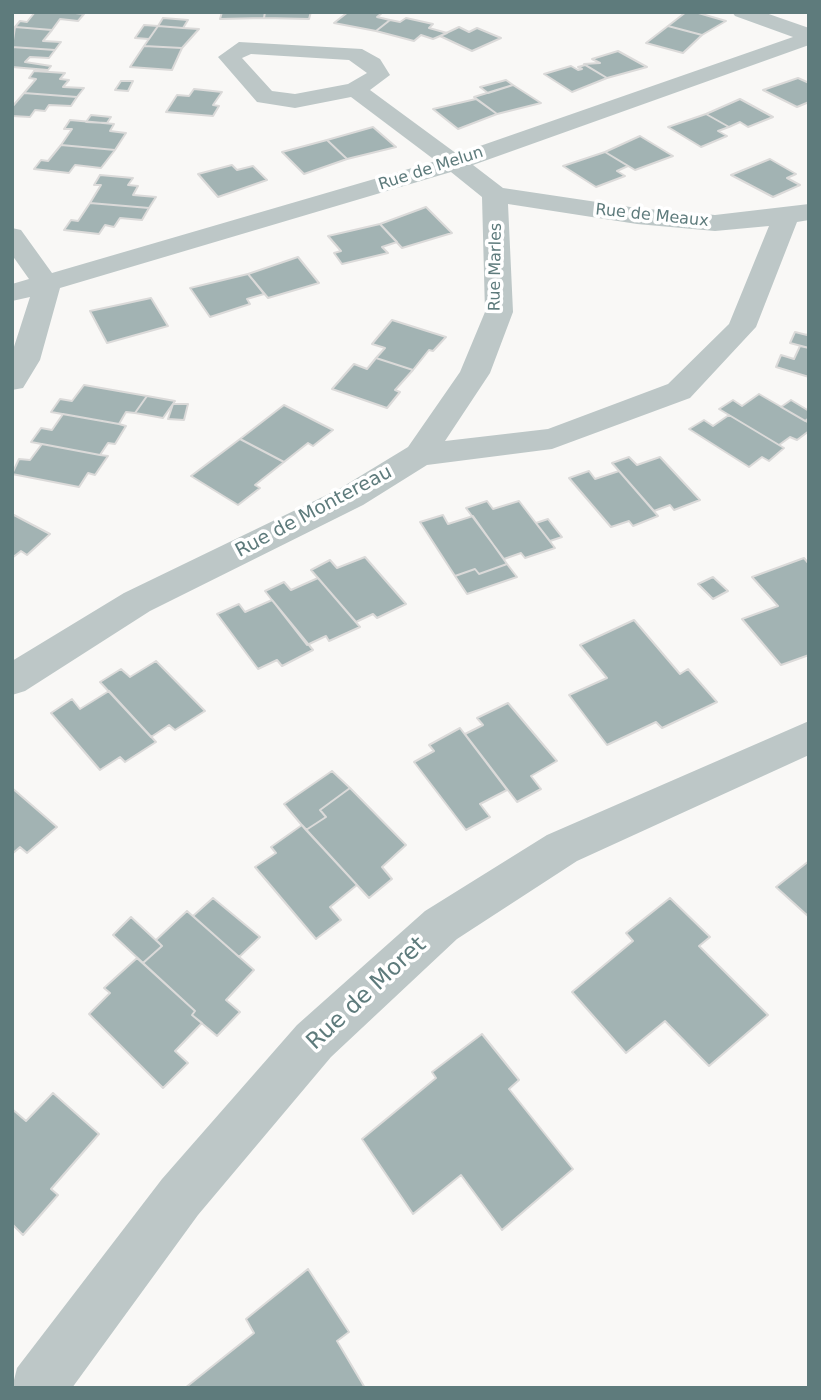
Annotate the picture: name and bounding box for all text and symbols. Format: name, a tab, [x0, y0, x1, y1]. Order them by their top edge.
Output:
street label: Rue de Melun	[376, 143, 486, 195]
street label: Rue de Meaux	[594, 201, 710, 231]
street label: Rue Marles	[486, 223, 506, 311]
street label: Rue de Montereau	[232, 461, 396, 563]
street label: Rue de Moret	[302, 932, 432, 1056]

